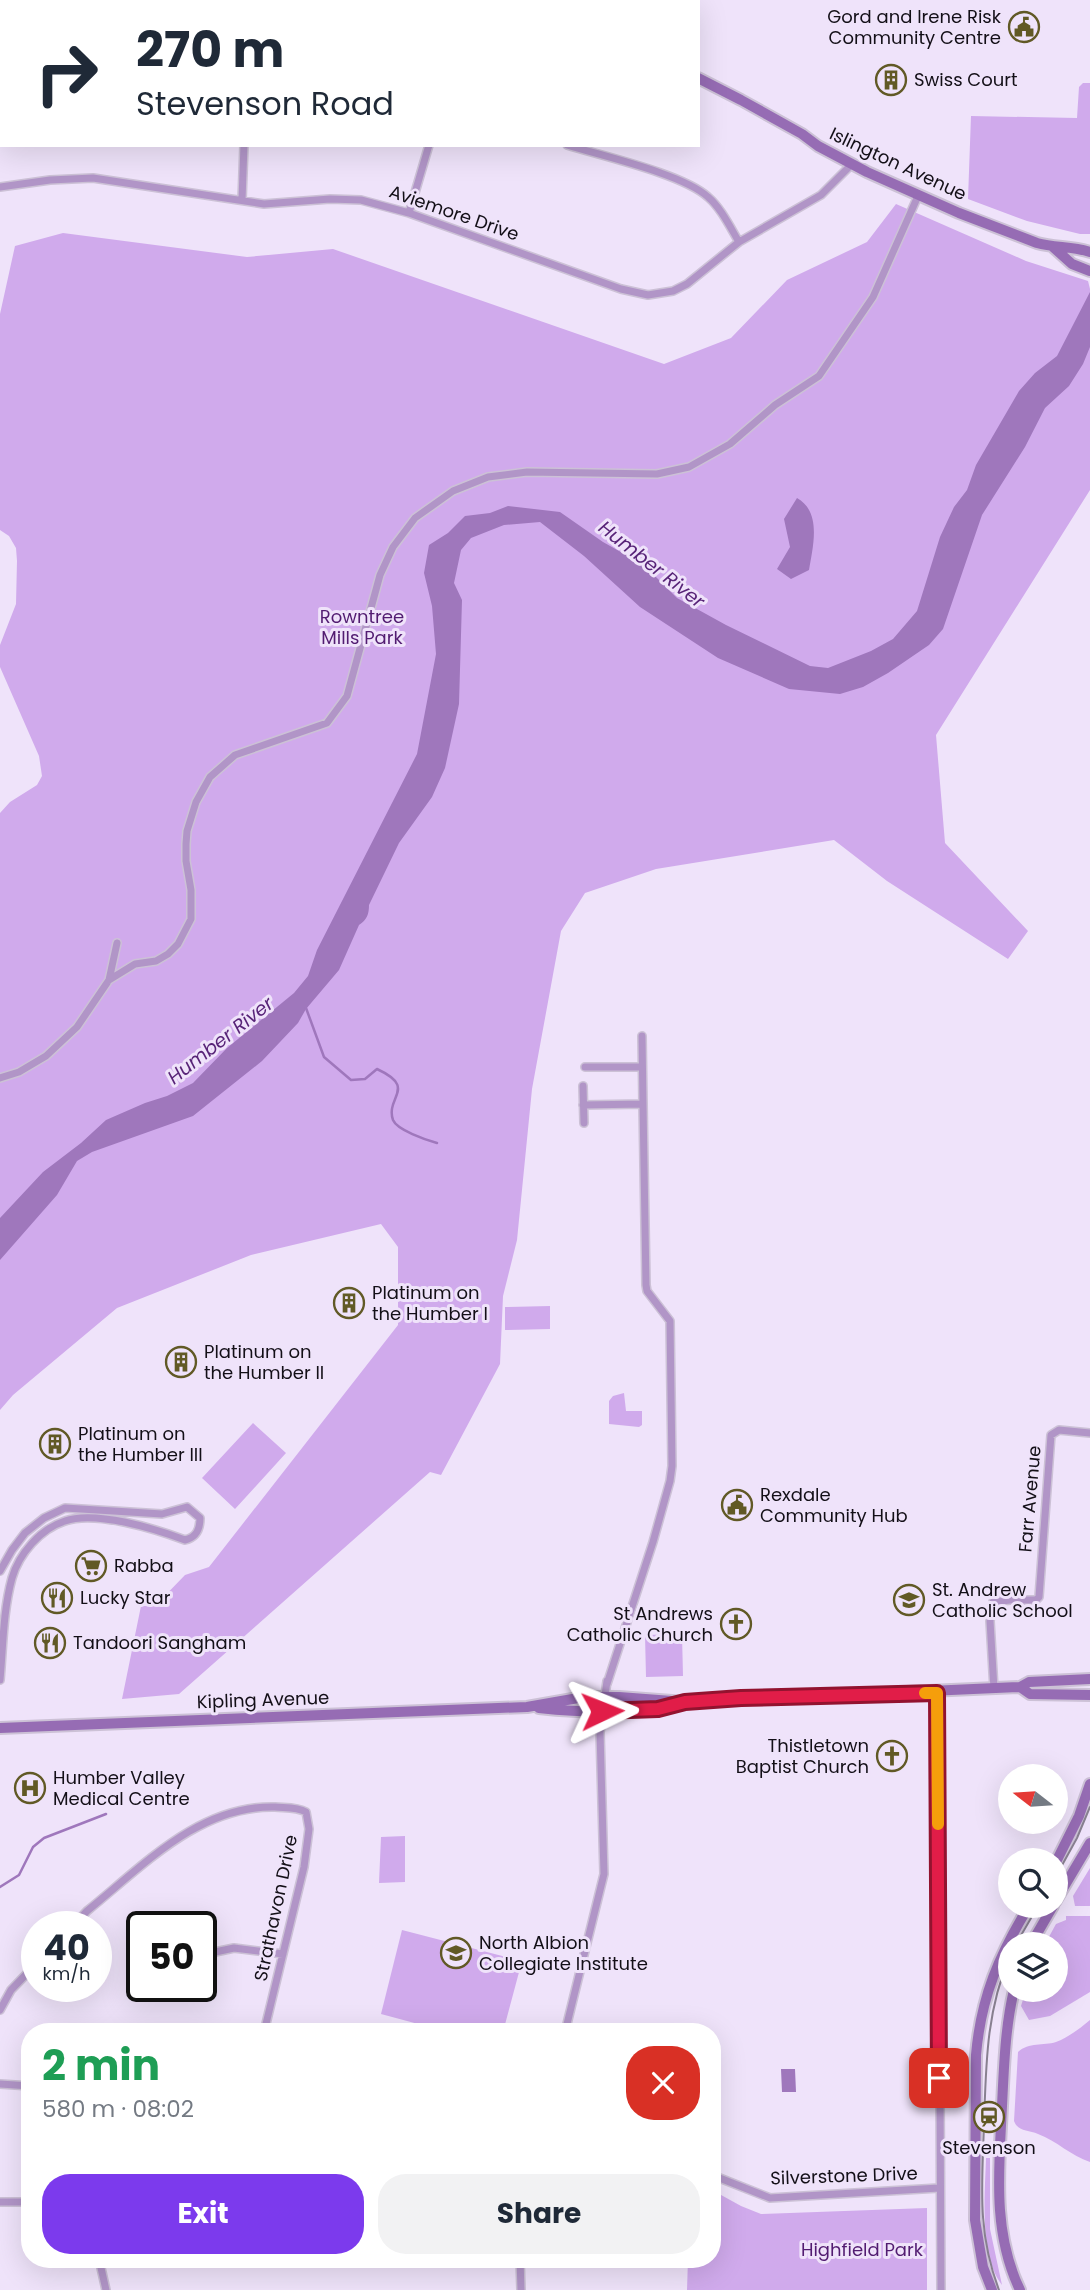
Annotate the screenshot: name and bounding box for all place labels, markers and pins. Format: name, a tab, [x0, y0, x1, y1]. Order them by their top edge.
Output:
place label: Gord and Irene Risk Community Centre	[827, 4, 1002, 50]
public building icon: Gord and Irene Risk Community Centre	[1007, 10, 1041, 44]
building icon: Swiss Court	[874, 63, 908, 97]
place label: Swiss Court	[914, 67, 1018, 92]
place label: Platinum on the Humber I	[372, 1280, 488, 1326]
building icon: Platinum on the Humber I	[332, 1286, 366, 1320]
place label: Platinum on the Humber II	[204, 1339, 324, 1385]
building icon: Platinum on the Humber II	[164, 1345, 198, 1379]
place label: Platinum on the Humber III	[78, 1421, 203, 1467]
building icon: Platinum on the Humber III	[38, 1427, 72, 1461]
place label: Rexdale Community Hub	[760, 1482, 908, 1528]
public building icon: Rexdale Community Hub	[720, 1488, 754, 1522]
supermarket icon: Rabba	[74, 1549, 108, 1583]
place label: Rabba	[114, 1553, 174, 1578]
place label: St. Andrew Catholic School	[932, 1577, 1073, 1623]
restaurant icon: Lucky Star	[40, 1581, 74, 1615]
school or university icon: St. Andrew Catholic School	[892, 1583, 926, 1617]
place label: Lucky Star	[80, 1585, 171, 1610]
place label: St Andrews Catholic Church	[567, 1601, 713, 1647]
church icon: St Andrews Catholic Church	[719, 1607, 753, 1641]
restaurant icon: Tandoori Sangham	[33, 1626, 67, 1660]
place label: Tandoori Sangham	[73, 1630, 246, 1655]
place label: Thistletown Baptist Church	[736, 1733, 869, 1779]
church icon: Thistletown Baptist Church	[875, 1739, 909, 1773]
place label: Humber Valley Medical Centre	[53, 1765, 190, 1811]
hospital icon: Humber Valley Medical Centre	[13, 1771, 47, 1805]
place label: North Albion Collegiate Institute	[479, 1930, 648, 1976]
school or university icon: North Albion Collegiate Institute	[439, 1936, 473, 1970]
pin	[909, 2048, 969, 2108]
station icon: Stevenson	[972, 2100, 1006, 2134]
place label: Stevenson	[942, 2135, 1036, 2160]

